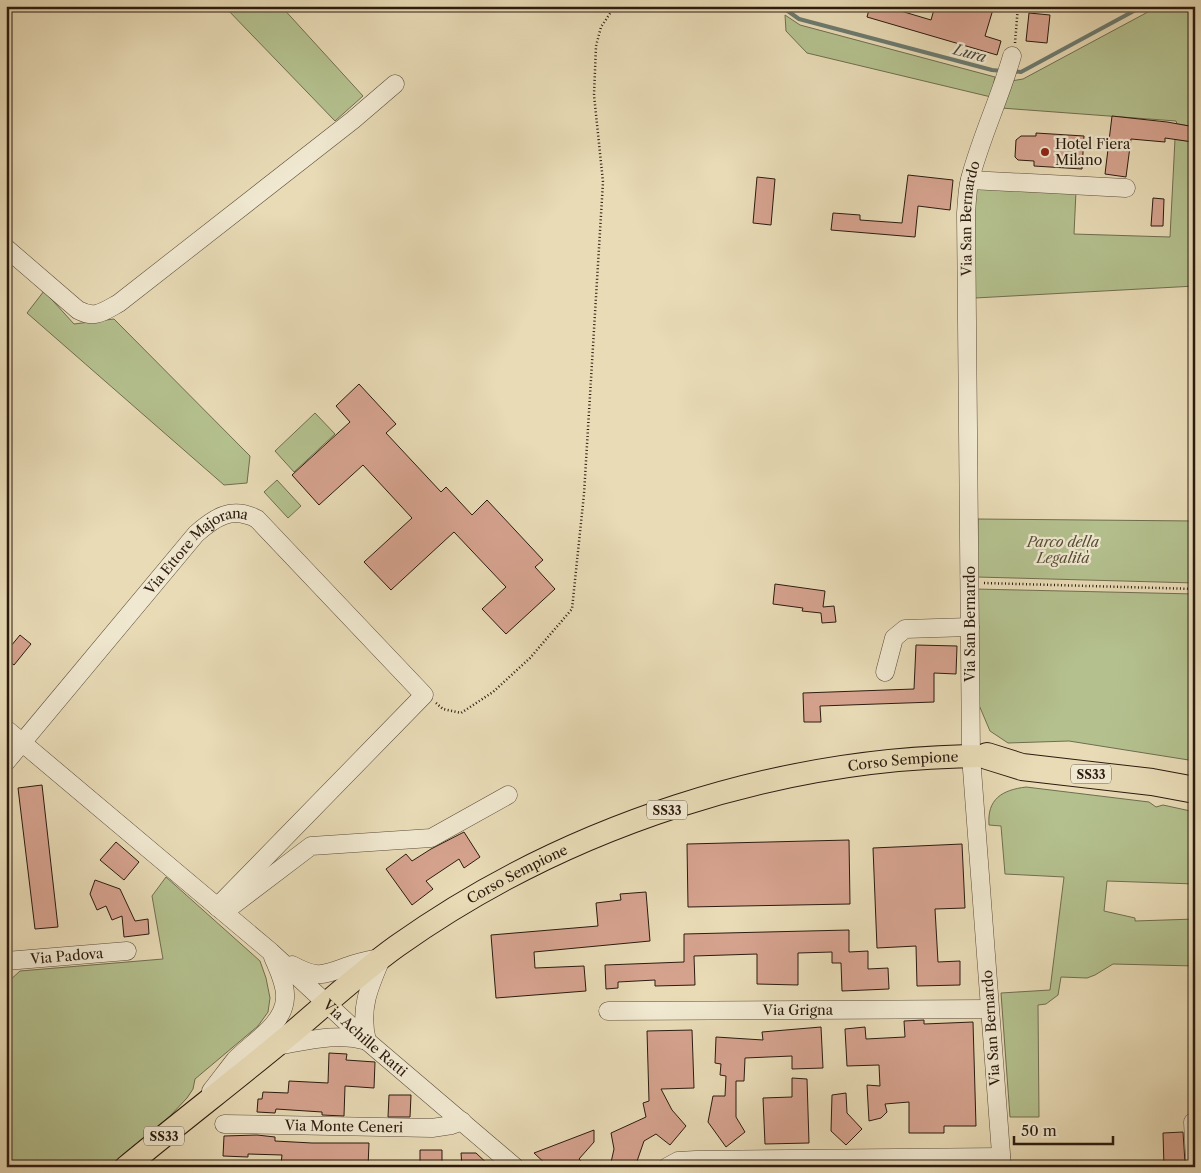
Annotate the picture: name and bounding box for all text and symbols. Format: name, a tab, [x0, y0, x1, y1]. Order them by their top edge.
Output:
water label: Lura	[950, 39, 989, 67]
place label: Hotel Fiera Milano	[1055, 135, 1131, 169]
marker: Hotel Fiera Milano	[1039, 146, 1051, 158]
street label: Via San Bernardo	[957, 159, 984, 277]
street label: Via Ettore Majorana	[140, 504, 251, 599]
park label: Parco della Legalità	[1026, 533, 1100, 567]
street label: Via San Bernardo	[961, 566, 979, 683]
street label: Corso Sempione	[846, 747, 959, 775]
road number: SS33	[1071, 764, 1111, 784]
road number: SS33	[647, 800, 687, 820]
street label: Corso Sempione	[464, 841, 571, 908]
street label: Via Padova	[29, 944, 105, 968]
street label: Via San Bernardo	[978, 970, 1004, 1087]
street label: Via Achille Ratti	[319, 995, 411, 1080]
street label: Via Grigna	[762, 1001, 834, 1019]
scale bar	[1014, 1113, 1112, 1145]
street label: Via Monte Ceneri	[284, 1116, 403, 1136]
text: 50 m	[1021, 1121, 1057, 1140]
road number: SS33	[144, 1126, 184, 1146]

